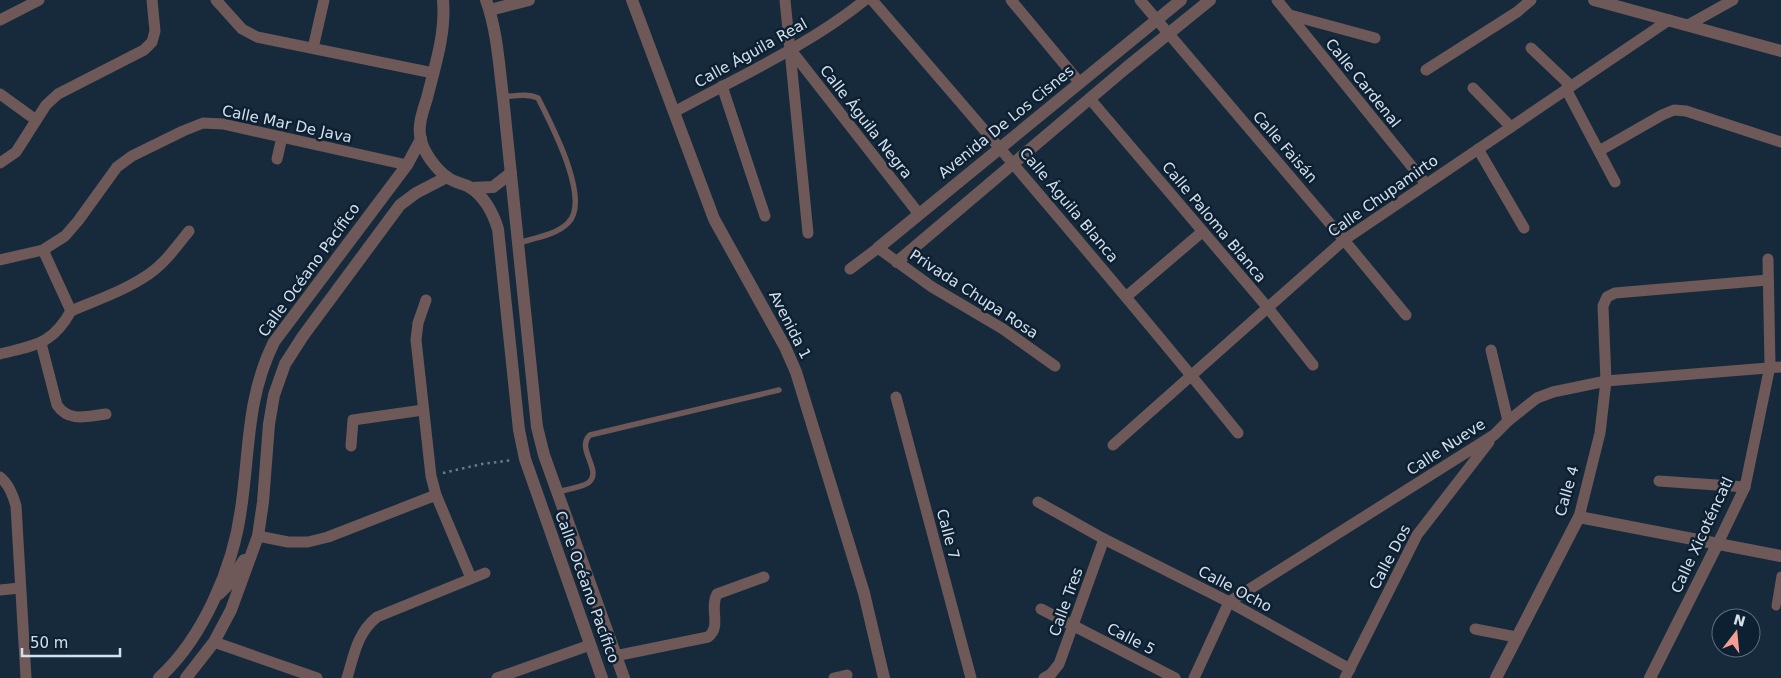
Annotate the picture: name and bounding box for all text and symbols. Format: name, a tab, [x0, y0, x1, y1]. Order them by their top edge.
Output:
street label: Calle Águila Real	[691, 14, 810, 91]
street label: Calle Cardenal	[1322, 35, 1404, 131]
street label: Calle Águila Negra	[816, 61, 917, 182]
street label: Avenida De Los Cisnes	[935, 62, 1077, 182]
street label: Calle Mar De Java	[220, 101, 354, 147]
street label: Calle Faisán	[1249, 107, 1321, 187]
street label: Calle Águila Blanca	[1016, 143, 1123, 266]
street label: Calle Chupamirto	[1325, 151, 1441, 241]
street label: Calle Paloma Blanca	[1158, 158, 1270, 286]
street label: Calle Océano Pacífico	[254, 200, 364, 340]
street label: Privada Chupa Rosa	[906, 246, 1042, 342]
street label: Avenida 1	[765, 288, 815, 362]
street label: Calle Nueve	[1403, 415, 1489, 479]
street label: Calle 4	[1551, 464, 1583, 518]
street label: Calle Xicoténcatl	[1667, 474, 1737, 596]
street label: Calle 7	[933, 507, 963, 561]
street label: Calle Océano Pacífico	[551, 508, 623, 666]
street label: Calle Dos	[1365, 521, 1415, 592]
street label: Calle Ocho	[1195, 562, 1275, 616]
street label: Calle Tres	[1045, 565, 1087, 639]
north arrow	[1711, 608, 1761, 658]
text: N	[1732, 611, 1747, 630]
street label: Calle 5	[1104, 619, 1158, 659]
scale bar	[22, 626, 120, 658]
text: 50 m	[30, 634, 68, 652]

